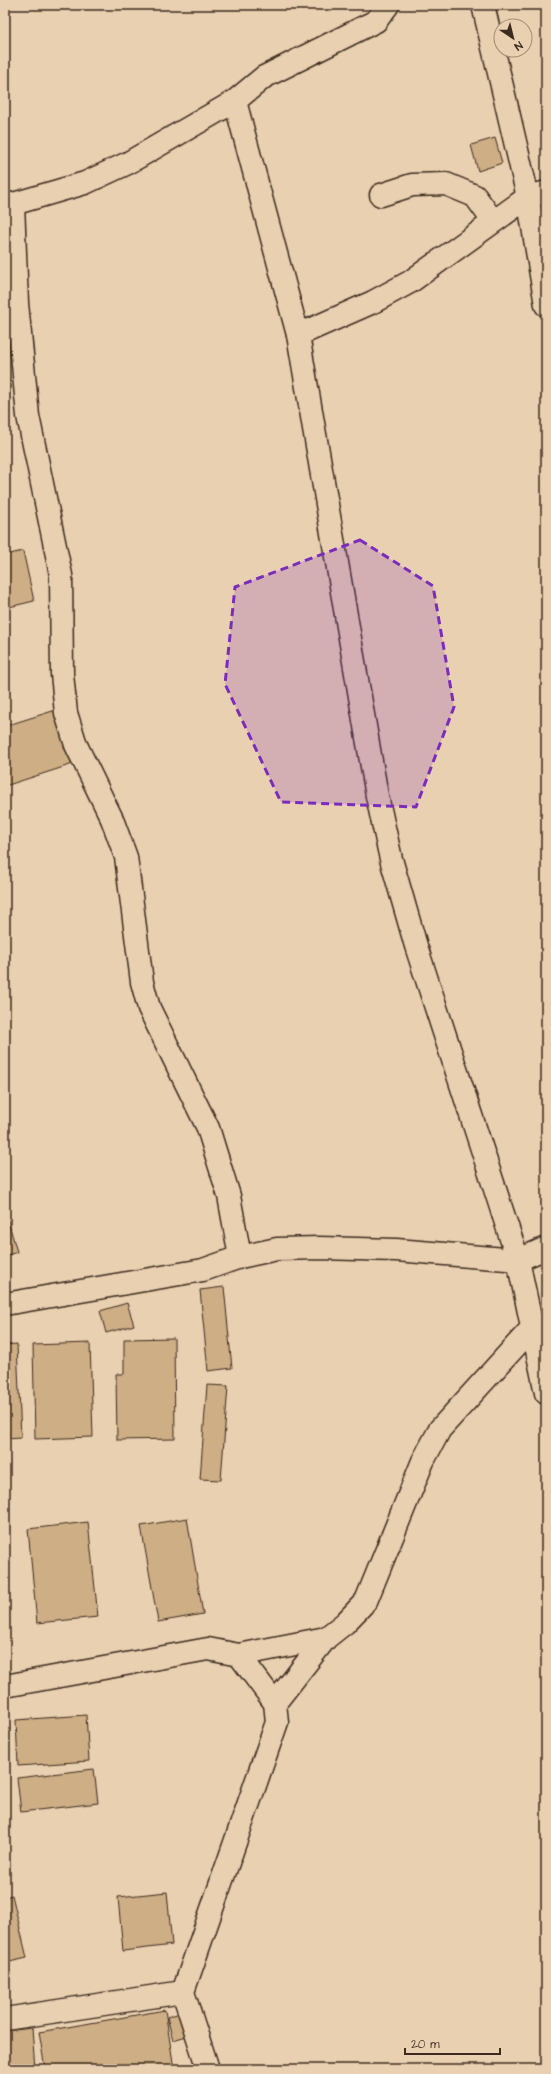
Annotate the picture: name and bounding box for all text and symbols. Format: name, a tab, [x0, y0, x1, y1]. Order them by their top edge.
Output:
north arrow	[493, 18, 533, 58]
text: N	[511, 38, 526, 54]
scale bar	[405, 2030, 500, 2056]
text: 20 m	[411, 2036, 440, 2053]

